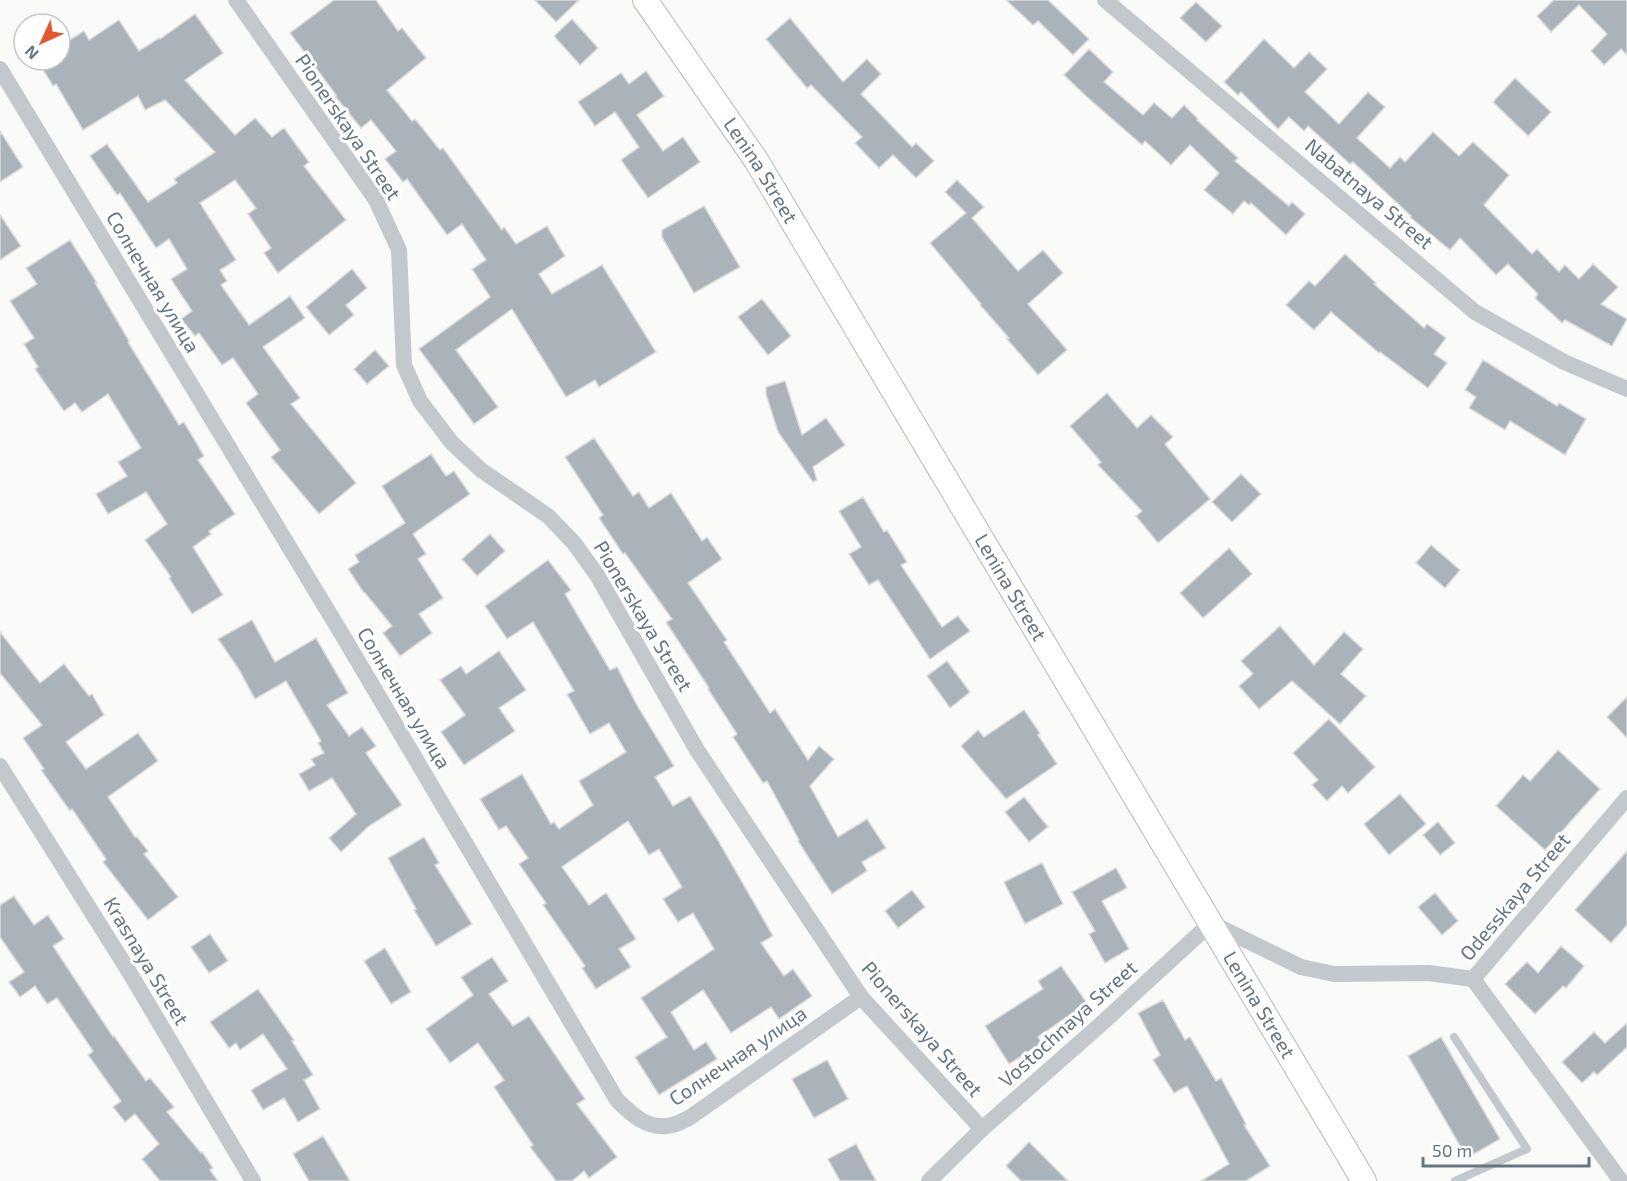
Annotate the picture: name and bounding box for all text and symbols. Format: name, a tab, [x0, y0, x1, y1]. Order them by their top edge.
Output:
north arrow	[12, 12, 72, 72]
text: N	[20, 42, 42, 64]
street label: Pionerskaya Street	[291, 49, 407, 204]
street label: Lenina Street	[719, 112, 804, 227]
street label: Nabatnaya Street	[1301, 133, 1439, 254]
street label: Солнечная улица	[101, 206, 206, 357]
street label: Lenina Street	[970, 529, 1053, 645]
street label: Pionerskaya Street	[589, 536, 698, 695]
street label: Солнечная улица	[352, 622, 457, 773]
street label: Odesskaya Street	[1454, 828, 1575, 965]
street label: Krasnaya Street	[99, 892, 195, 1029]
street label: Lenina Street	[1219, 946, 1301, 1062]
street label: Vostochnaya Street	[993, 955, 1142, 1092]
street label: Pionerskaya Street	[857, 956, 988, 1101]
street label: Солнечная улица	[664, 1000, 811, 1111]
scale bar	[1423, 1130, 1590, 1168]
text: 50 m	[1432, 1139, 1472, 1161]

